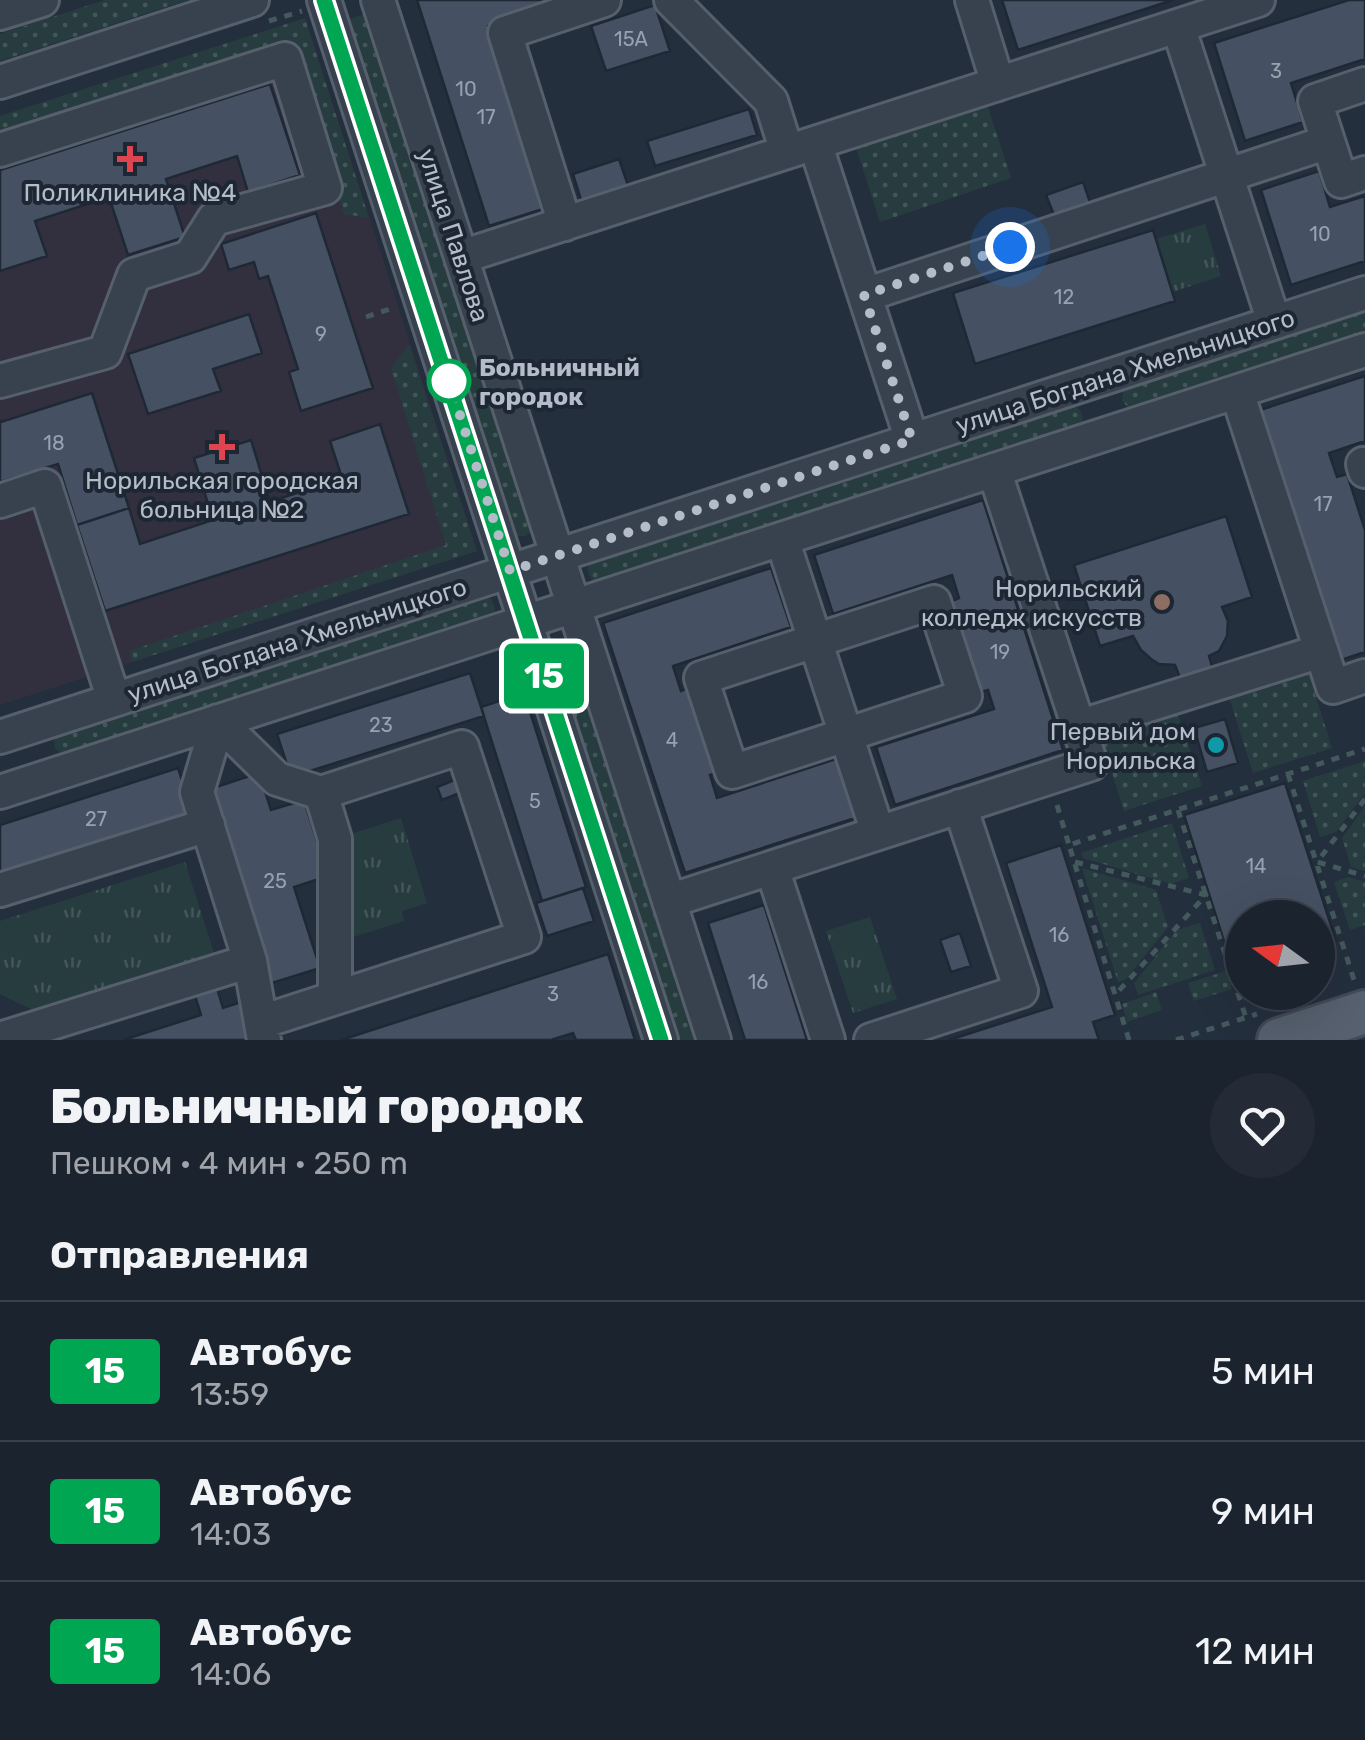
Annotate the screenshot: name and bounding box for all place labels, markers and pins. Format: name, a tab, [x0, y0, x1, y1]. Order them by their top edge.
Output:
marker: Поликлиника №4	[117, 146, 143, 172]
place label: Поликлиника №4	[23, 178, 237, 207]
place label: Больничный городок	[479, 353, 640, 411]
marker: Больничный городок	[428, 360, 470, 402]
marker: Норильская городская больница №2	[209, 434, 235, 460]
place label: Норильская городская больница №2	[85, 466, 359, 524]
place label: Норильский колледж искусств	[921, 574, 1142, 632]
marker: Норильский колледж искусств	[1151, 591, 1173, 613]
place label: Первый дом Норильска	[1050, 717, 1196, 775]
marker: Первый дом Норильска	[1205, 734, 1227, 756]

